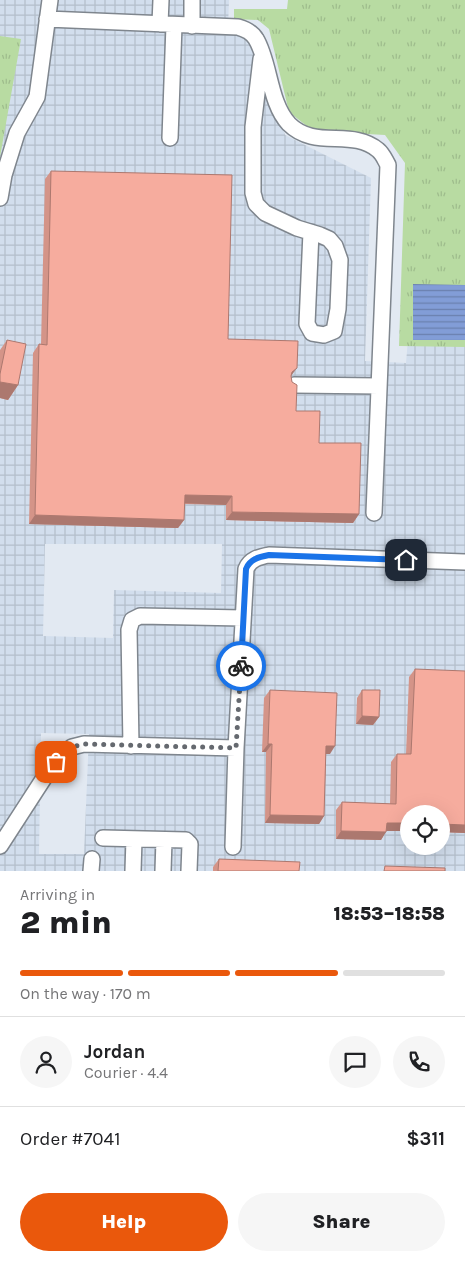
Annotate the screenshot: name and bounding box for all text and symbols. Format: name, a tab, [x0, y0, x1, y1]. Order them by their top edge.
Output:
pin	[385, 539, 427, 581]
icon: home	[392, 546, 420, 574]
courier	[216, 641, 266, 691]
icon: bike	[227, 652, 255, 680]
pin	[35, 741, 77, 783]
icon: bag	[42, 748, 70, 776]
map controls	[400, 805, 450, 855]
button: locate	[400, 805, 450, 855]
text: Arriving in	[20, 885, 95, 904]
text: 18:53–18:58	[334, 903, 445, 925]
text: 2 min	[20, 904, 112, 941]
text: On the way · 170 m	[20, 984, 151, 1003]
button: person	[20, 1036, 72, 1088]
button: chat	[329, 1036, 381, 1088]
button: phone	[393, 1036, 445, 1088]
text: Jordan	[84, 1041, 145, 1063]
text: Courier · 4.4	[84, 1063, 168, 1082]
text: Order #7041	[20, 1128, 121, 1150]
text: $311	[407, 1128, 445, 1150]
button: Help	[20, 1193, 228, 1251]
button: Share	[238, 1193, 445, 1251]

